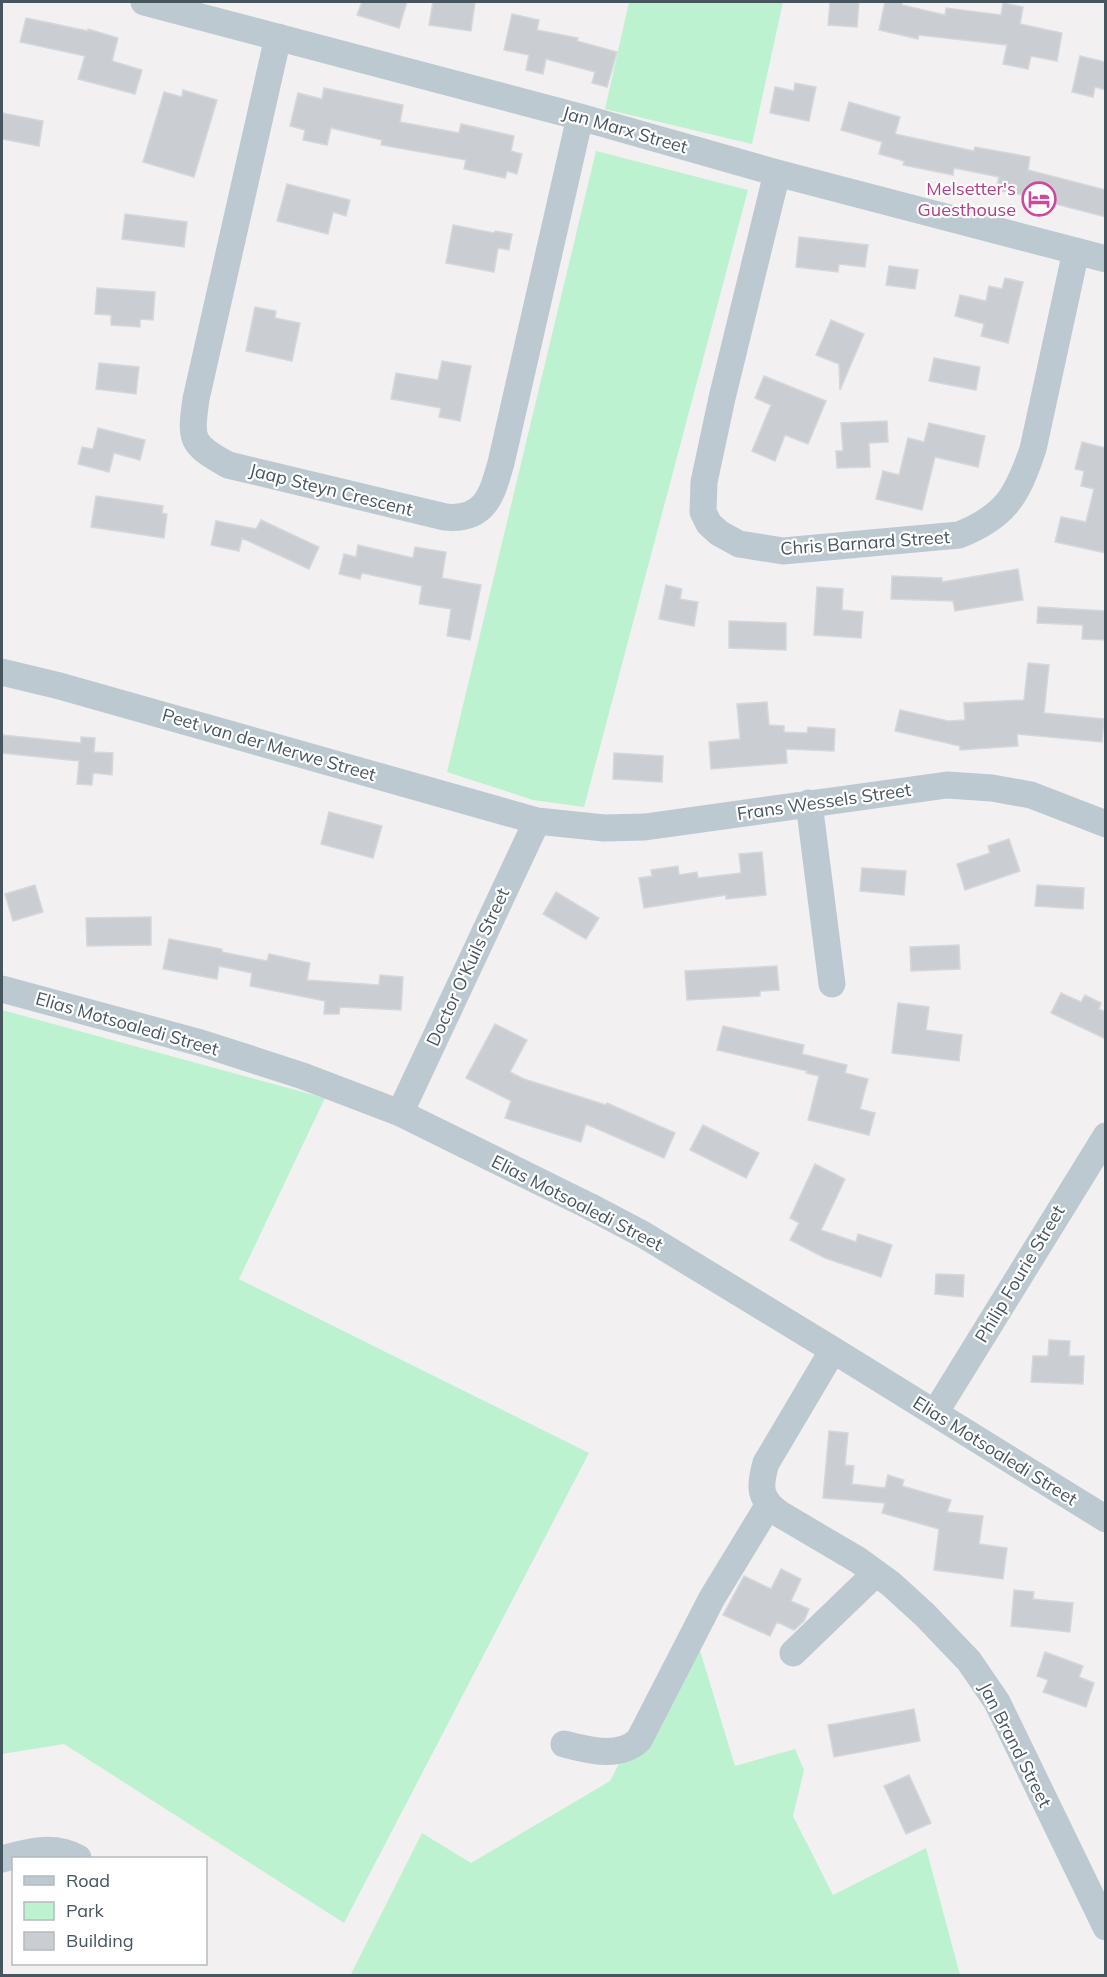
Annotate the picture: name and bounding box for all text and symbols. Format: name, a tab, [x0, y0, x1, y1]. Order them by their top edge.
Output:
street label: Jan Marx Street	[560, 101, 690, 158]
place label: Melsetter's Guesthouse	[918, 177, 1016, 221]
hotel icon: Melsetter's Guesthouse	[1021, 181, 1057, 217]
street label: Jaap Steyn Crescent	[247, 458, 415, 521]
street label: Chris Barnard Street	[779, 525, 951, 560]
street label: Peet van der Merwe Street	[160, 703, 379, 786]
street label: Frans Wessels Street	[735, 778, 912, 825]
street label: Doctor O'Kuils Street	[421, 884, 514, 1050]
street label: Elias Motsoaledi Street	[33, 986, 221, 1061]
street label: Elias Motsoaledi Street	[488, 1149, 667, 1256]
street label: Philip Fourie Street	[970, 1201, 1070, 1347]
street label: Elias Motsoaledi Street	[909, 1391, 1082, 1510]
street label: Jan Brand Street	[974, 1678, 1057, 1811]
legend	[12, 1857, 207, 1965]
text: Road	[66, 1869, 110, 1892]
text: Park	[66, 1899, 105, 1922]
text: Building	[66, 1929, 134, 1952]

